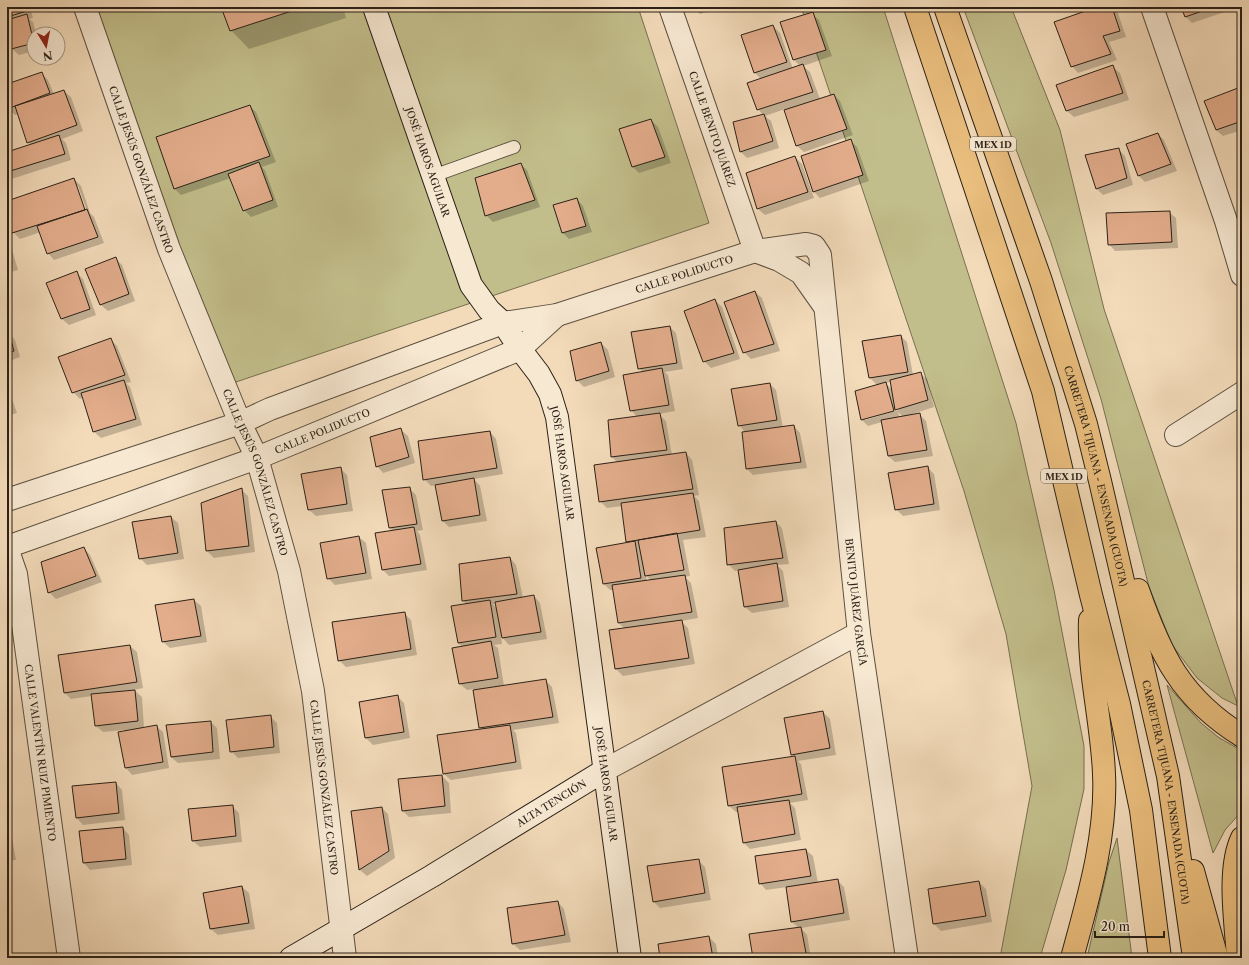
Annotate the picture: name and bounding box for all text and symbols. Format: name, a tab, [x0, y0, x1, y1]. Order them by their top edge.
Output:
north arrow	[26, 26, 66, 66]
text: N	[41, 48, 54, 64]
street label: CALLE BENITO JUÁREZ	[686, 69, 739, 189]
street label: CALLE JESÚS GONZÁLEZ CASTRO	[106, 84, 176, 255]
street label: JOSÉ HAROS AGUILAR	[402, 103, 453, 219]
road number: MEX 1D	[970, 137, 1016, 151]
street label: CALLE POLIDUCTO	[633, 252, 735, 296]
street label: CARRETERA TIJUANA - ENSENADA (CUOTA)	[1061, 364, 1131, 588]
street label: CALLE JESÚS GONZÁLEZ CASTRO	[220, 387, 291, 557]
street label: JOSÉ HAROS AGUILAR	[547, 402, 577, 522]
street label: CALLE POLIDUCTO	[273, 405, 372, 457]
road number: MEX 1D	[1041, 469, 1087, 483]
street label: BENITO JUÁREZ GARCÍA	[843, 538, 870, 667]
street label: CALLE VALENTÍN RUIZ PIMIENTO	[22, 663, 59, 842]
street label: CARRETERA TIJUANA - ENSENADA (CUOTA)	[1140, 679, 1193, 905]
street label: CALLE JESÚS GONZÁLEZ CASTRO	[308, 699, 342, 876]
street label: JOSÉ HAROS AGUILAR	[592, 724, 621, 843]
street label: ALTA TENCIÓN	[513, 777, 589, 830]
scale bar	[1095, 913, 1164, 939]
text: 20 m	[1101, 919, 1130, 934]

